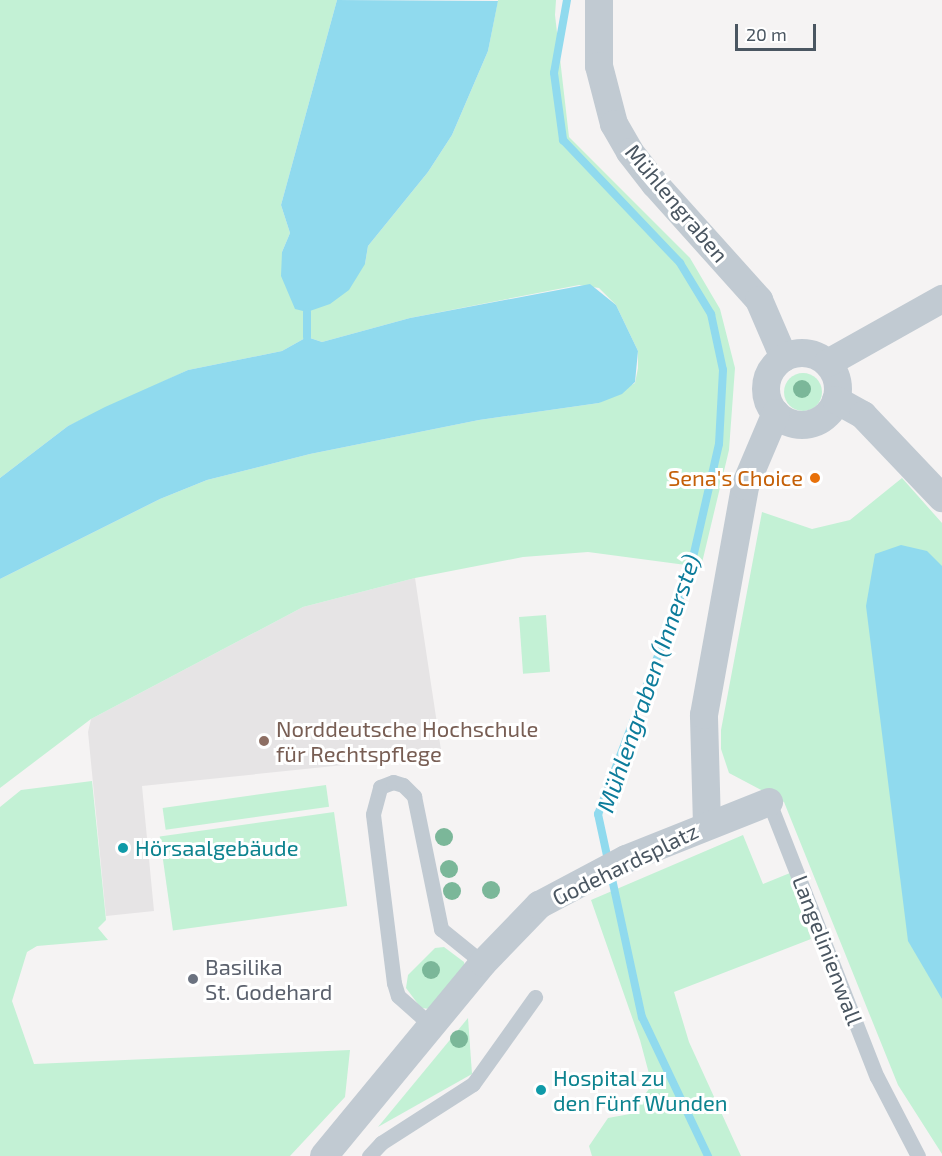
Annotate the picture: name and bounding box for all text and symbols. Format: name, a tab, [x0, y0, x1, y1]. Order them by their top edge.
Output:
scale bar	[738, 12, 819, 50]
text: 20 m	[746, 23, 787, 45]
street label: Mühlengraben	[620, 139, 734, 267]
place label: Sena's Choice	[668, 465, 803, 491]
marker: Sena's Choice	[808, 471, 822, 485]
water label: Mühlengraben (Innerste)	[590, 550, 706, 816]
place label: Norddeutsche Hochschule für Rechtspflege	[276, 715, 538, 766]
marker: Norddeutsche Hochschule für Rechtspflege	[257, 734, 271, 748]
street label: Godehardsplatz	[548, 817, 702, 911]
place label: Hörsaalgebäude	[135, 835, 298, 861]
marker: Hörsaalgebäude	[116, 841, 130, 855]
street label: Langelinienwall	[787, 871, 869, 1029]
place label: Basilika St. Godehard	[205, 953, 332, 1004]
marker: Basilika St. Godehard	[186, 972, 200, 986]
place label: Hospital zu den Fünf Wunden	[553, 1064, 728, 1116]
marker: Hospital zu den Fünf Wunden	[534, 1083, 548, 1097]

